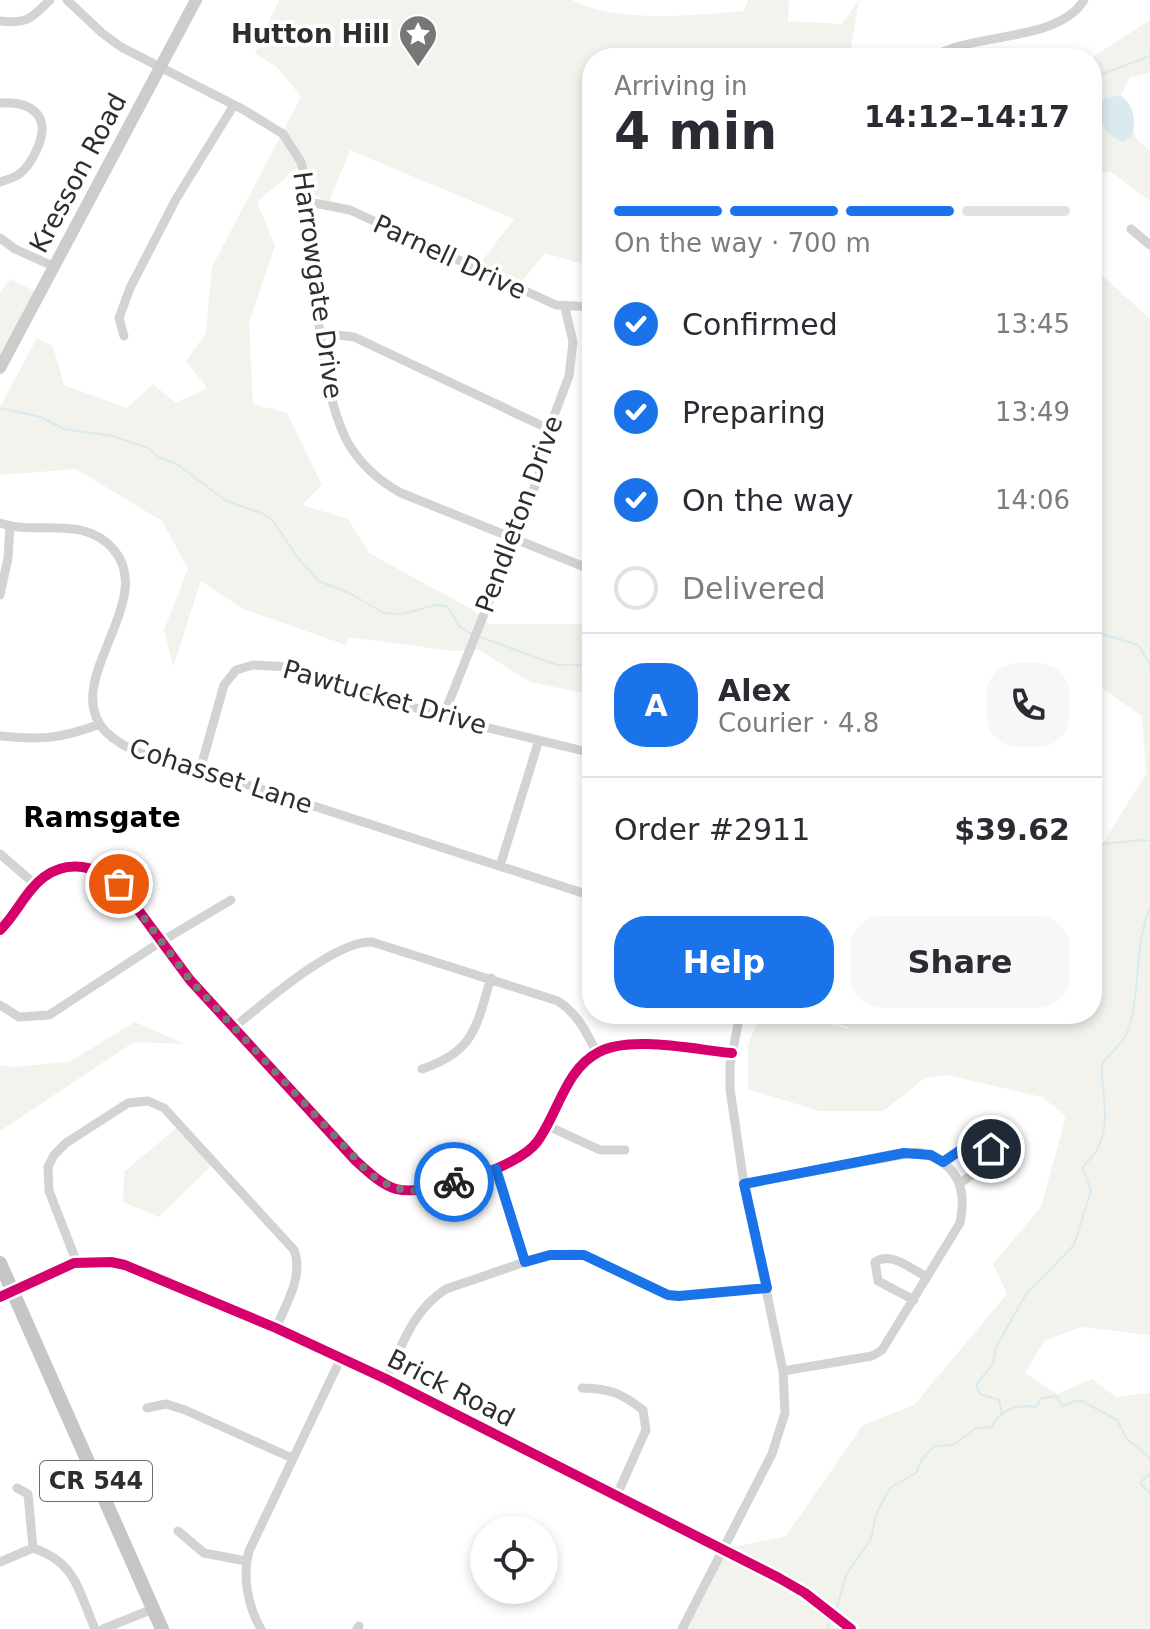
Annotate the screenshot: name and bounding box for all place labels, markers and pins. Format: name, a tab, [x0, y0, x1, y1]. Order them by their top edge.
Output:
place icon: Hutton Hill	[397, 13, 439, 68]
place label: Hutton Hill	[231, 19, 390, 49]
pin	[85, 850, 153, 918]
pin	[957, 1115, 1025, 1183]

